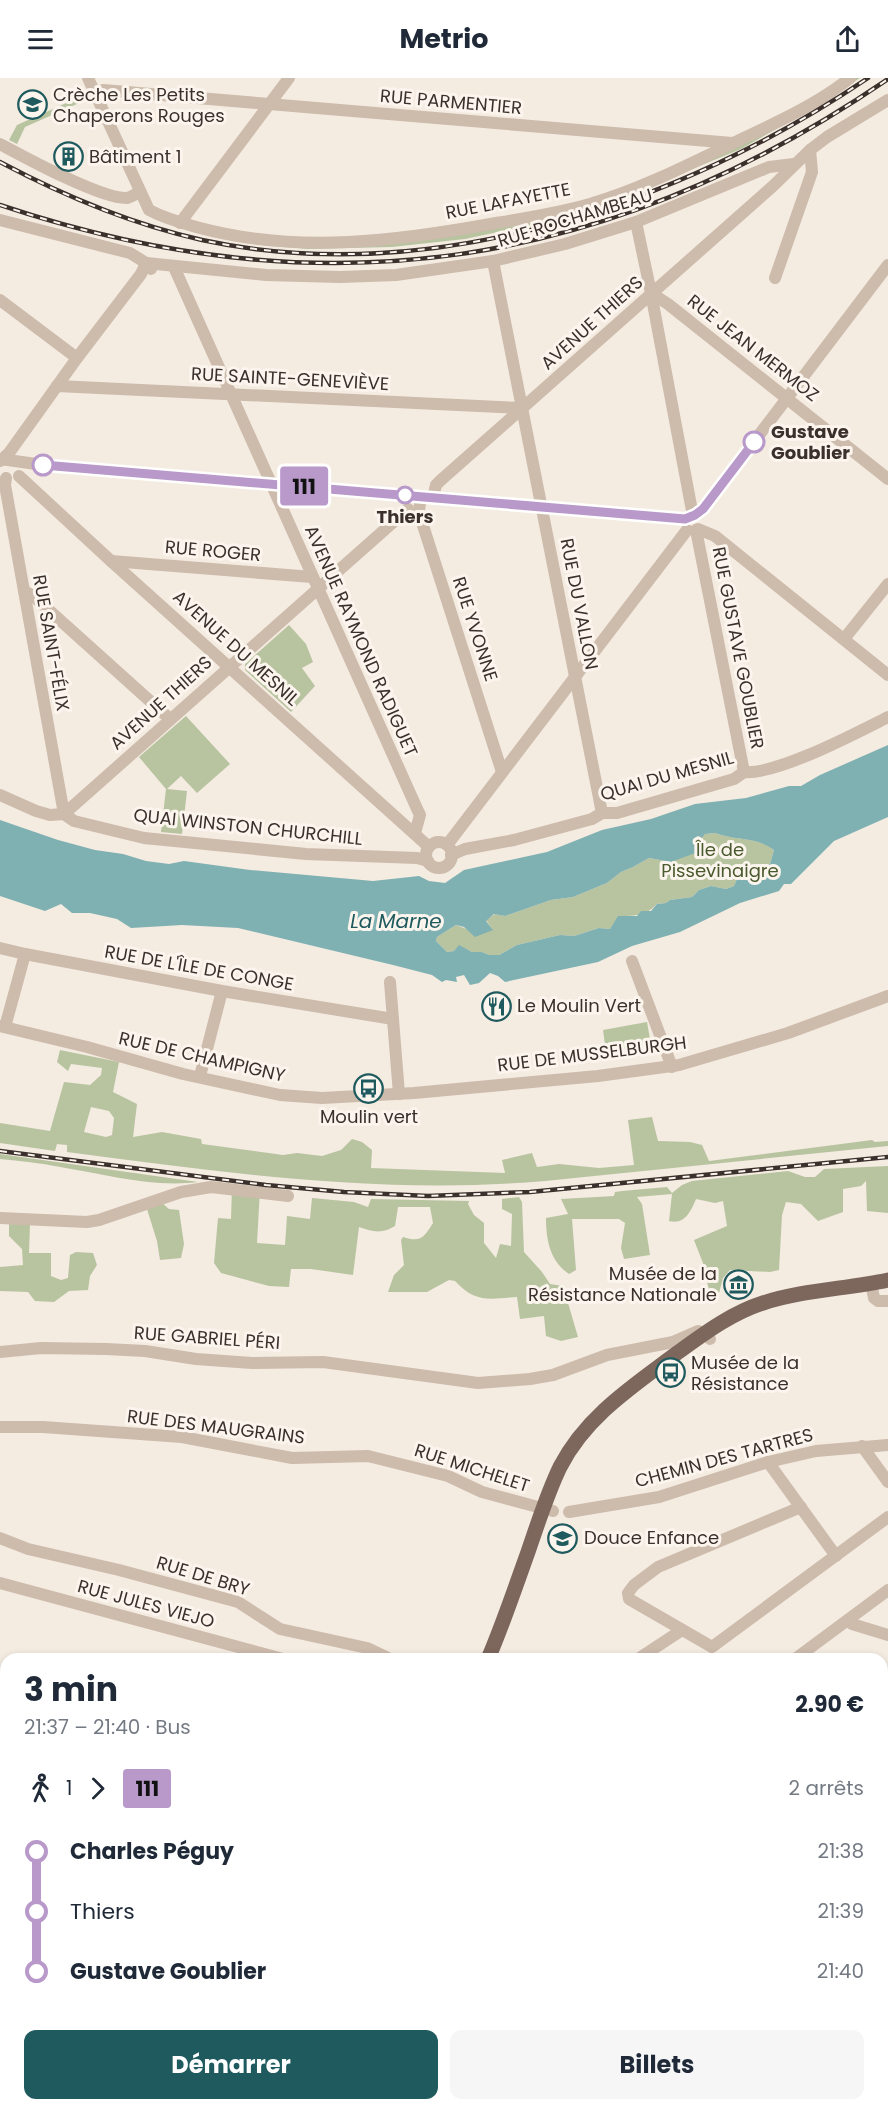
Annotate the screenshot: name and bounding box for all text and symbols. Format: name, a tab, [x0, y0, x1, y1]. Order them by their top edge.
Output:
text: Metrio	[399, 20, 489, 57]
icon: menu	[24, 23, 57, 56]
icon: share	[831, 23, 864, 56]
place label: Crèche Les Petits Chaperons Rouges	[53, 82, 225, 128]
street label: RUE PARMENTIER	[379, 83, 523, 120]
school or university icon: Crèche Les Petits Chaperons Rouges	[16, 89, 48, 121]
building icon: Bâtiment 1	[52, 141, 84, 173]
place label: Bâtiment 1	[89, 144, 182, 169]
street label: RUE LAFAYETTE	[443, 176, 572, 225]
street label: RUE ROCHAMBEAU	[494, 182, 655, 253]
street label: AVENUE THIERS	[535, 270, 648, 375]
street label: RUE JEAN MERMOZ	[682, 288, 824, 407]
street label: RUE SAINTE-GENEVIÈVE	[190, 361, 390, 396]
place label: Gustave Goublier	[771, 419, 850, 465]
marker: Gustave Goublier	[743, 431, 765, 453]
unlabelled marker	[32, 454, 54, 476]
line badge: 111	[270, 466, 338, 506]
text: 111	[292, 472, 316, 501]
marker: Thiers	[396, 486, 414, 504]
place label: Thiers	[377, 504, 433, 529]
street label: AVENUE RAYMOND RADIGUET	[299, 521, 424, 761]
street label: RUE ROGER	[164, 534, 262, 567]
street label: RUE DU VALLON	[554, 536, 604, 672]
street label: RUE GUSTAVE GOUBLIER	[707, 545, 770, 751]
street label: RUE SAINT-FÉLIX	[27, 573, 76, 713]
street label: RUE YVONNE	[447, 573, 504, 684]
street label: AVENUE DU MESNIL	[168, 584, 305, 711]
street label: AVENUE THIERS	[104, 650, 217, 755]
street label: QUAI DU MESNIL	[597, 744, 737, 806]
street label: QUAI WINSTON CHURCHILL	[132, 802, 364, 851]
park label: Île de Pissevinaigre	[661, 837, 779, 883]
water label: La Marne	[350, 907, 442, 935]
street label: RUE DE L'ÎLE DE CONGE	[103, 939, 296, 996]
restaurant icon: Le Moulin Vert	[480, 990, 512, 1022]
place label: Le Moulin Vert	[517, 993, 641, 1018]
street label: RUE DE CHAMPIGNY	[117, 1025, 288, 1088]
street label: RUE DE MUSSELBURGH	[496, 1030, 688, 1078]
bus stop icon: Moulin vert	[353, 1072, 385, 1104]
place label: Moulin vert	[320, 1104, 418, 1129]
place label: Musée de la Résistance Nationale	[528, 1261, 717, 1307]
museum icon: Musée de la Résistance Nationale	[722, 1268, 754, 1300]
street label: RUE GABRIEL PÉRI	[133, 1320, 281, 1355]
place label: Musée de la Résistance	[691, 1350, 799, 1396]
bus stop icon: Musée de la Résistance	[654, 1357, 686, 1389]
street label: RUE DES MAUGRAINS	[126, 1403, 306, 1450]
street label: CHEMIN DES TARTRES	[632, 1422, 816, 1493]
street label: RUE MICHELET	[412, 1437, 533, 1498]
school or university icon: Douce Enfance	[547, 1522, 579, 1554]
place label: Douce Enfance	[584, 1525, 719, 1550]
street label: RUE DE BRY	[153, 1549, 253, 1602]
street label: RUE JULES VIEJO	[75, 1573, 217, 1634]
text: 3 min	[24, 1666, 118, 1713]
text: 2.90 €	[795, 1689, 864, 1720]
text: 21:37 – 21:40 · Bus	[24, 1713, 191, 1741]
icon: walk	[24, 1772, 57, 1805]
icon: forward	[81, 1772, 114, 1805]
text: 1	[66, 1774, 72, 1802]
text: 111	[135, 1774, 159, 1803]
text: 2 arrêts	[789, 1774, 864, 1802]
text: Charles Péguy	[70, 1836, 234, 1867]
text: 21:38	[817, 1837, 864, 1865]
text: Thiers	[70, 1896, 135, 1927]
text: 21:39	[817, 1897, 864, 1925]
text: Gustave Goublier	[70, 1956, 266, 1987]
text: 21:40	[817, 1957, 864, 1985]
button: Démarrer	[24, 2030, 438, 2099]
button: Billets	[450, 2030, 864, 2099]

